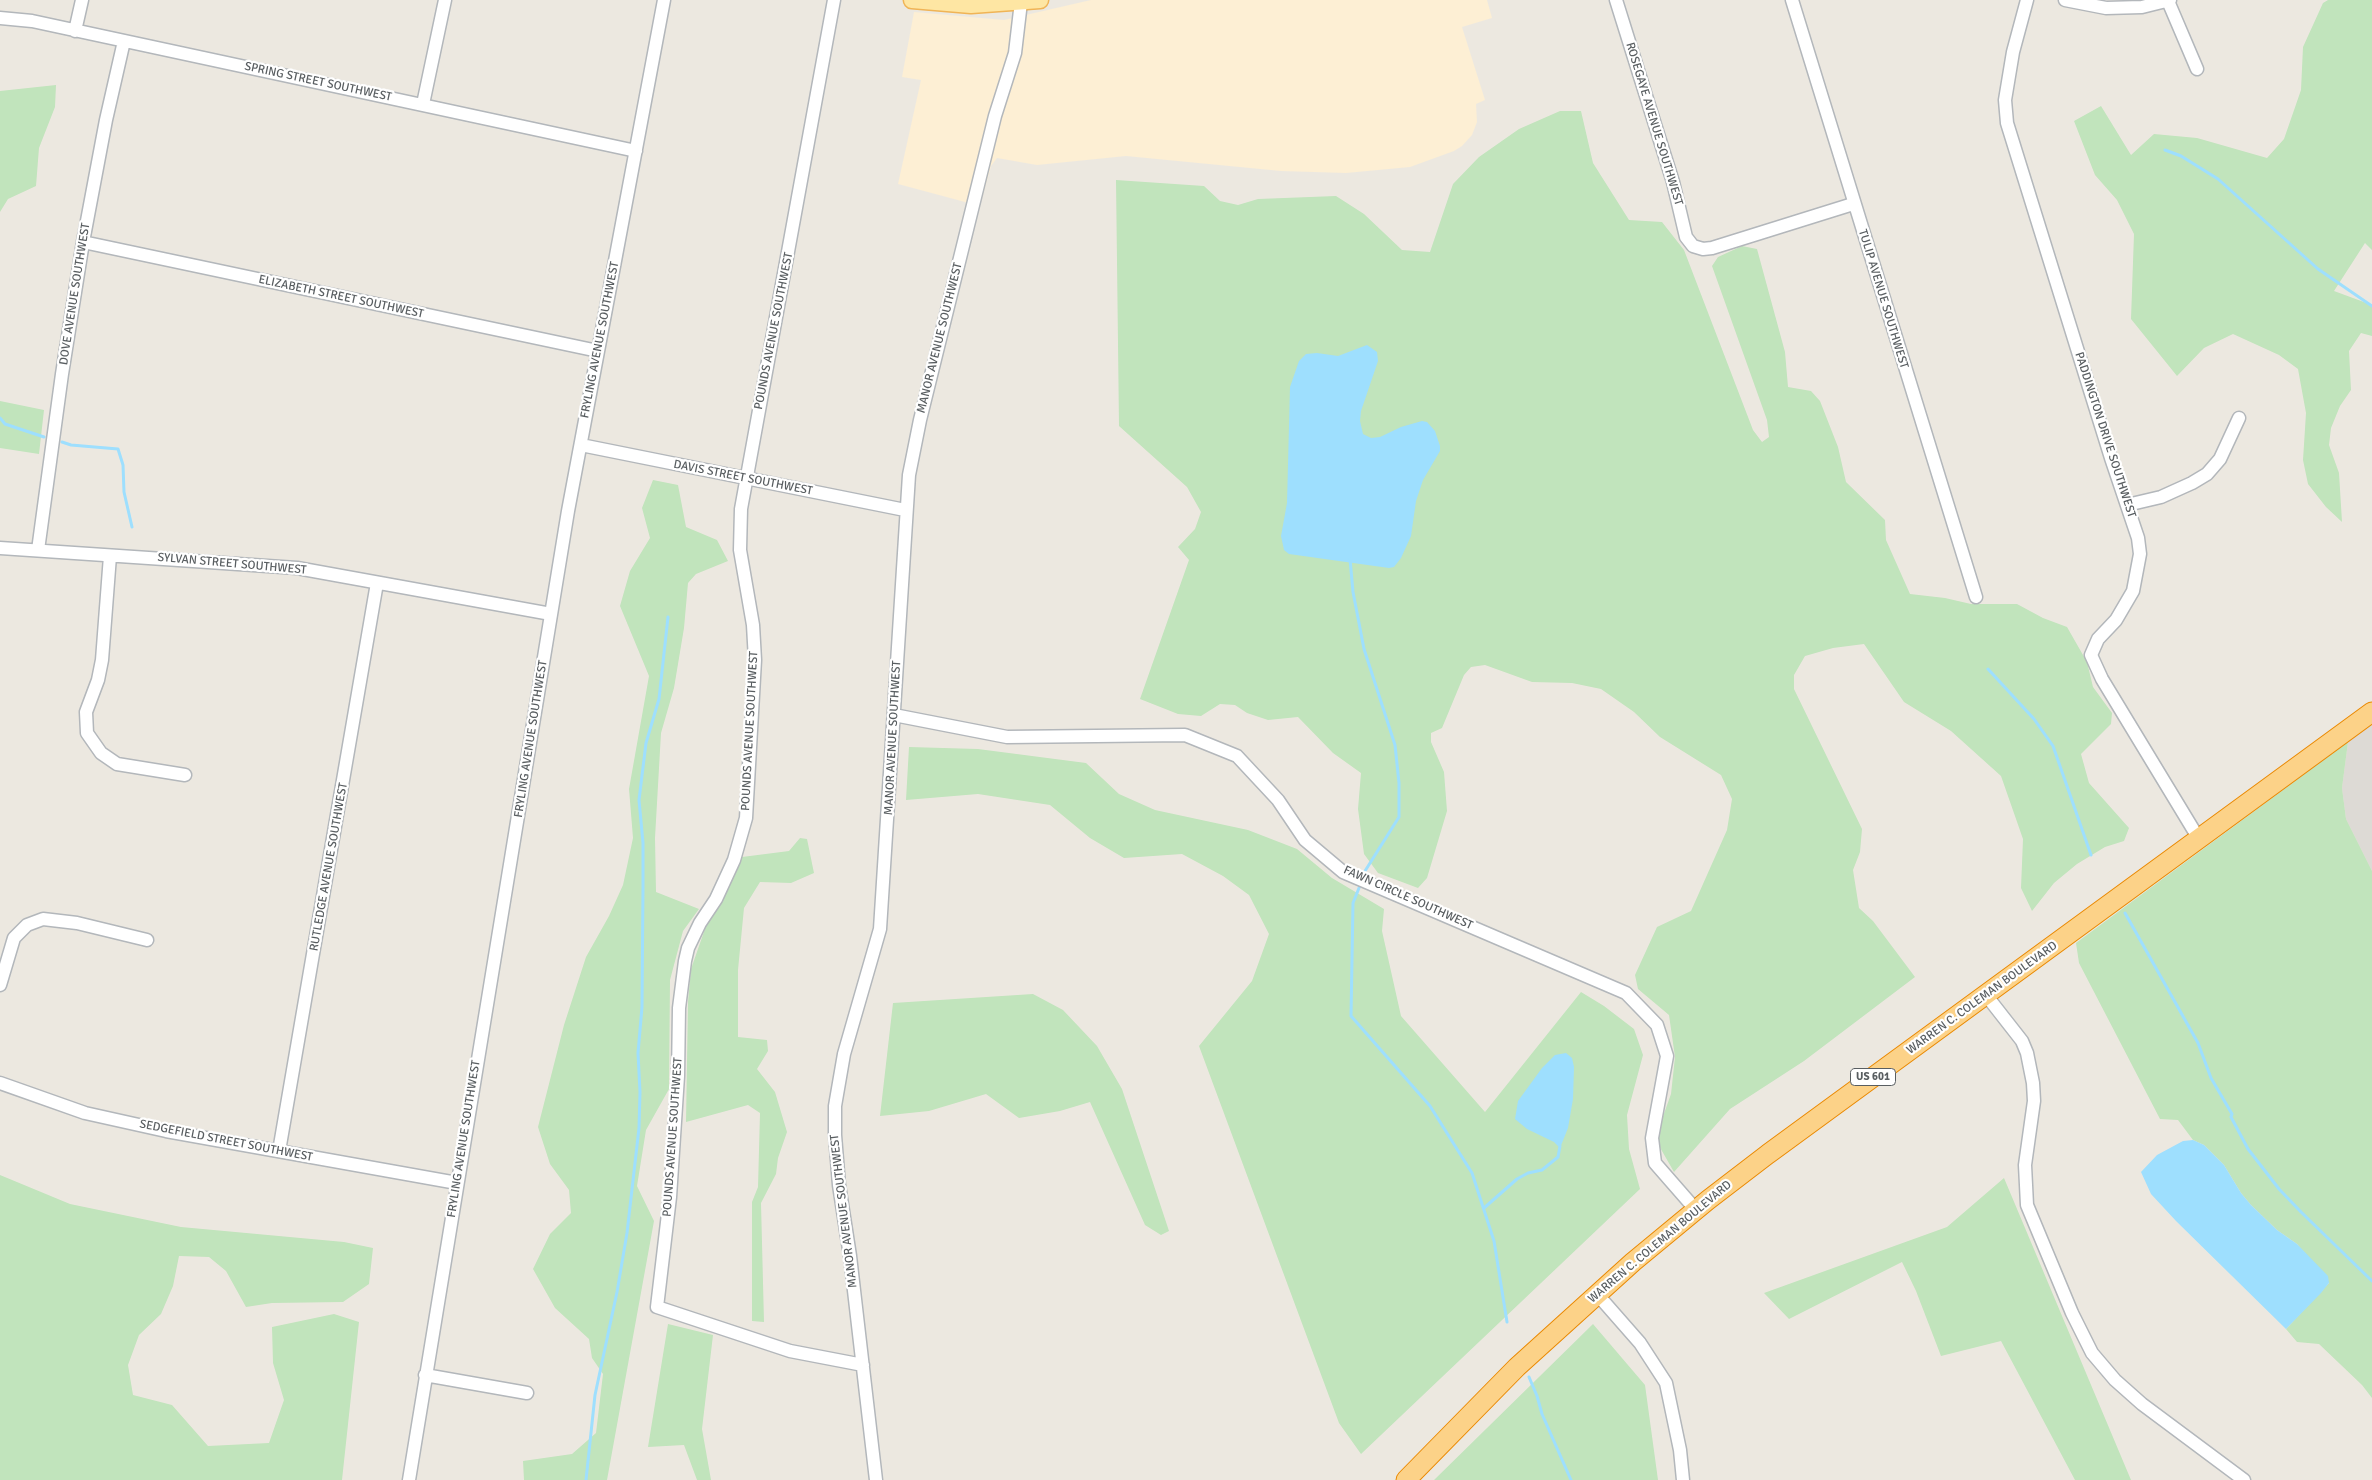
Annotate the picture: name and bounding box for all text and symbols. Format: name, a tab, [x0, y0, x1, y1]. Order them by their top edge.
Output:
street label: ROSEGAYE AVENUE SOUTHWEST	[1622, 41, 1686, 207]
street label: SPRING STREET SOUTHWEST	[243, 59, 393, 105]
street label: DOVE AVENUE SOUTHWEST	[57, 222, 93, 366]
street label: TULIP AVENUE SOUTHWEST	[1855, 228, 1911, 370]
street label: POUNDS AVENUE SOUTHWEST	[752, 251, 796, 411]
street label: FRYLING AVENUE SOUTHWEST	[578, 260, 622, 420]
street label: MANOR AVENUE SOUTHWEST	[914, 261, 966, 415]
street label: ELIZABETH STREET SOUTHWEST	[257, 272, 425, 322]
street label: PADDINGTON DRIVE SOUTHWEST	[2071, 350, 2139, 520]
street label: DAVIS STREET SOUTHWEST	[672, 457, 814, 499]
street label: SYLVAN STREET SOUTHWEST	[157, 550, 307, 578]
street label: POUNDS AVENUE SOUTHWEST	[739, 651, 761, 811]
street label: FRYLING AVENUE SOUTHWEST	[511, 659, 551, 819]
street label: MANOR AVENUE SOUTHWEST	[882, 660, 904, 816]
street label: RUTLEDGE AVENUE SOUTHWEST	[307, 782, 351, 952]
street label: FAWN CIRCLE SOUTHWEST	[1341, 863, 1475, 933]
street label: WARREN C. COLEMAN BOULEVARD	[1904, 938, 2060, 1058]
street label: POUNDS AVENUE SOUTHWEST	[660, 1057, 686, 1217]
street label: FRYLING AVENUE SOUTHWEST	[444, 1059, 484, 1219]
road number: US 601	[1850, 1068, 1896, 1086]
street label: SEDGEFIELD STREET SOUTHWEST	[138, 1117, 314, 1165]
street label: MANOR AVENUE SOUTHWEST	[827, 1133, 861, 1289]
street label: WARREN C. COLEMAN BOULEVARD	[1585, 1178, 1735, 1306]

